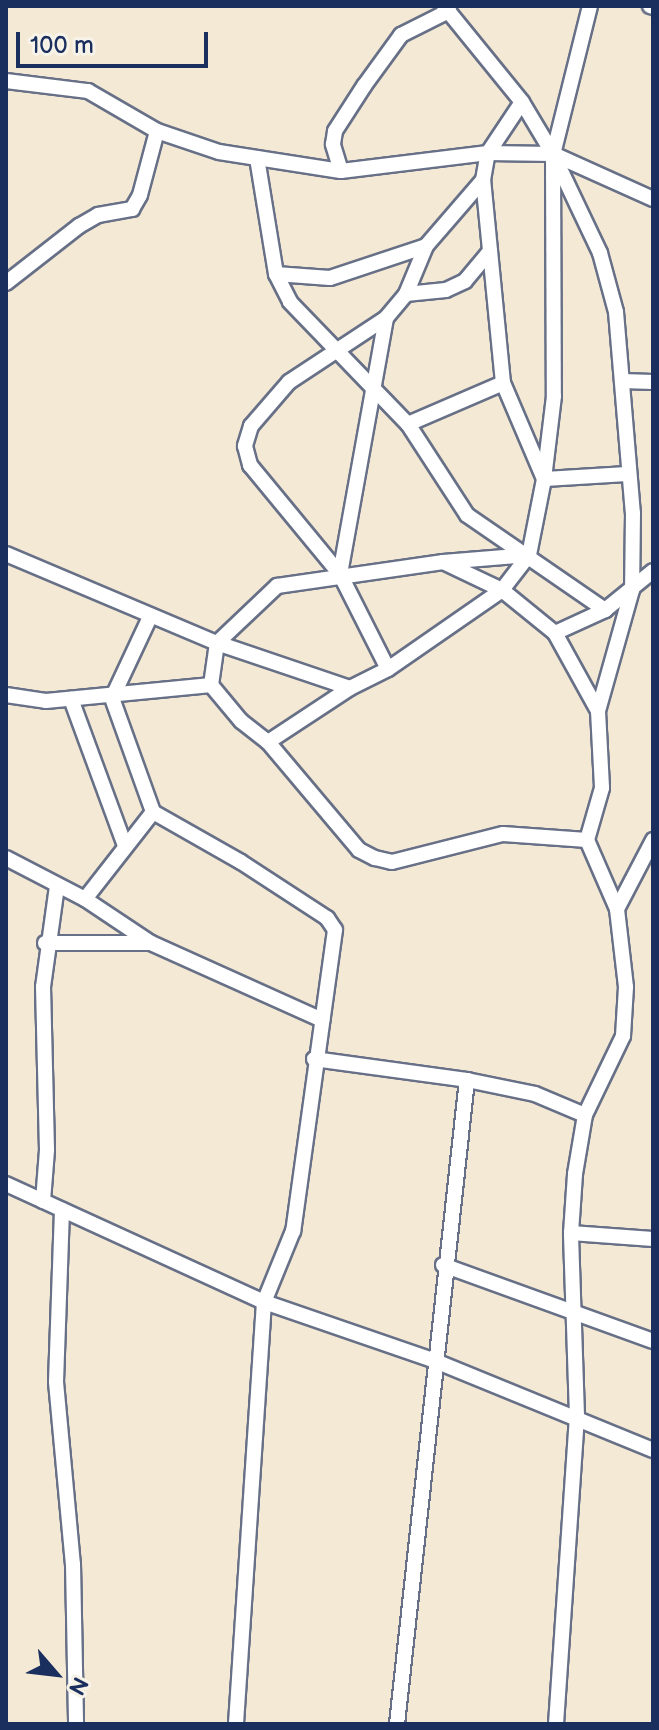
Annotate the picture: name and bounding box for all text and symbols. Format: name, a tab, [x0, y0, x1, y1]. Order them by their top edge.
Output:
scale bar	[20, 16, 212, 66]
text: 100 m	[30, 31, 94, 60]
north arrow	[16, 1634, 96, 1714]
text: N	[62, 1672, 93, 1699]

